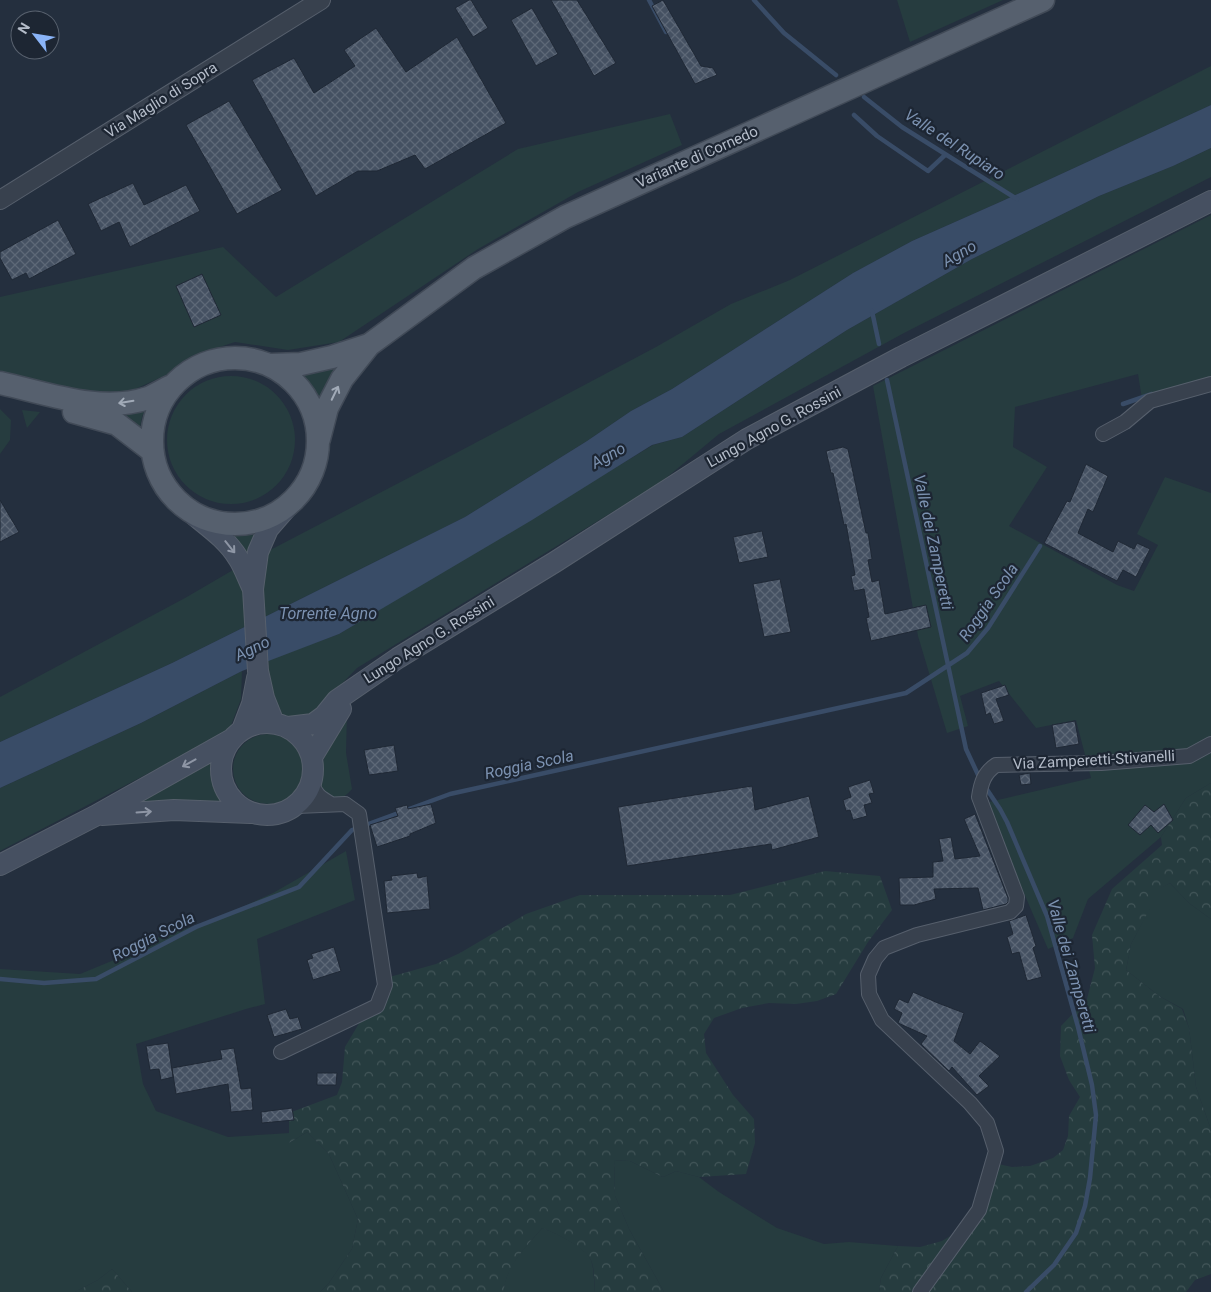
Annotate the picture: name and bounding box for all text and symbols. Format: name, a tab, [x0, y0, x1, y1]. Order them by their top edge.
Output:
north arrow	[10, 10, 60, 60]
text: N	[14, 20, 33, 37]
street label: Via Maglio di Sopra	[102, 58, 220, 142]
water label: Valle del Rupiaro	[901, 105, 1008, 184]
street label: Variante di Cornedo	[633, 122, 761, 192]
water label: Agno	[938, 236, 980, 271]
street label: Lungo Agno G. Rossini	[704, 383, 844, 471]
one-way arrow	[331, 386, 340, 401]
one-way arrow	[119, 397, 135, 407]
water label: Agno	[587, 438, 629, 473]
water label: Valle dei Zamperetti	[910, 473, 957, 612]
one-way arrow	[224, 540, 235, 553]
water label: Roggia Scola	[955, 560, 1022, 645]
street label: Lungo Agno G. Rossini	[360, 592, 498, 688]
water label: Torrente Agno	[279, 604, 377, 623]
water label: Agno	[231, 632, 273, 665]
water label: Roggia Scola	[483, 746, 575, 783]
street label: Via Zamperetti-Stivanelli	[1013, 747, 1175, 773]
one-way arrow	[183, 758, 197, 768]
one-way arrow	[135, 808, 151, 817]
water label: Valle dei Zamperetti	[1043, 897, 1100, 1035]
water label: Roggia Scola	[109, 907, 198, 965]

